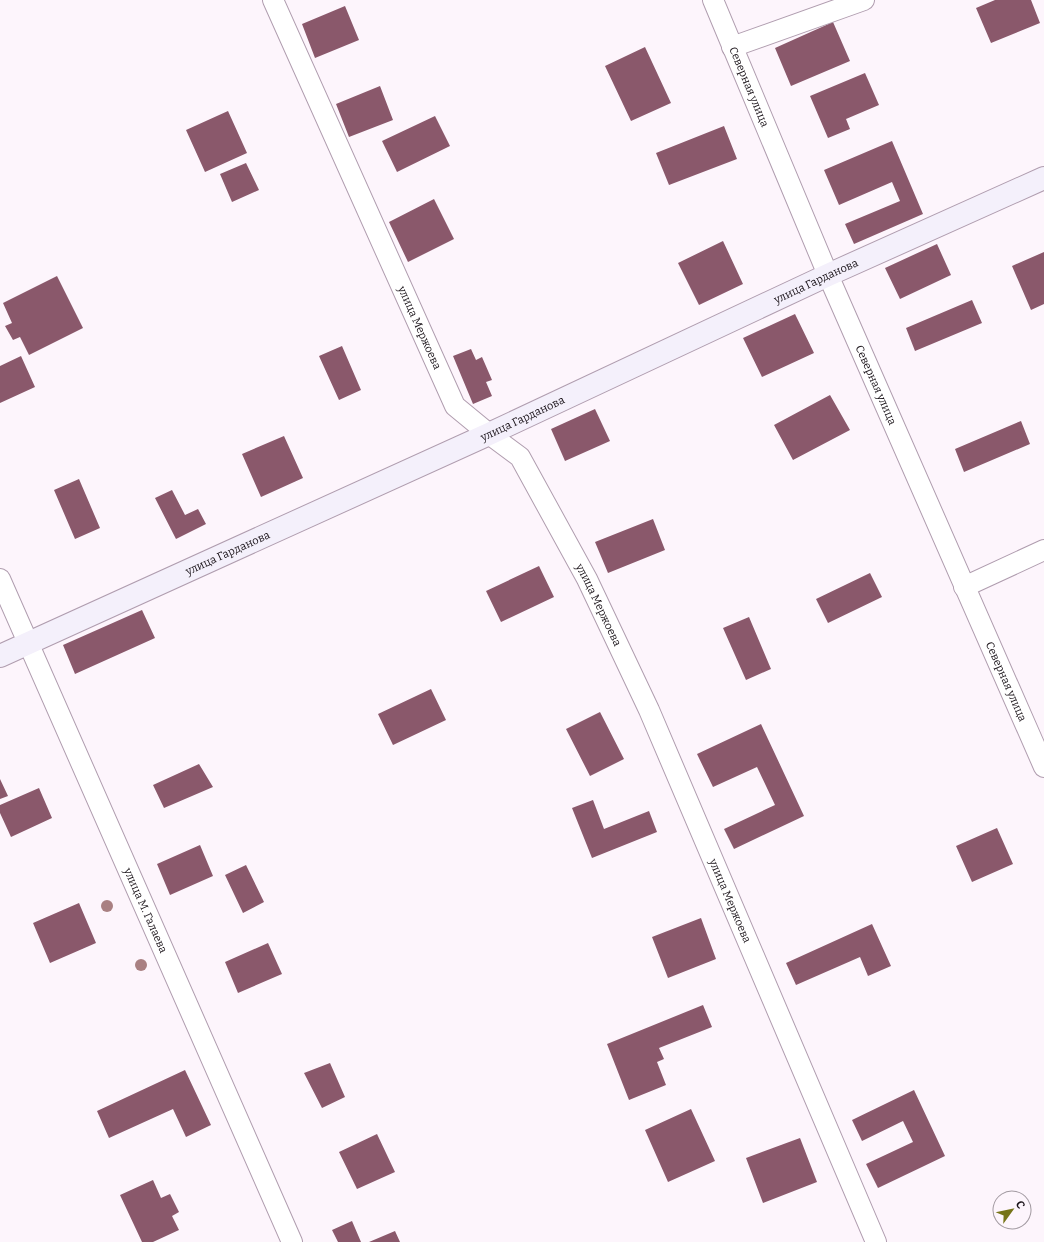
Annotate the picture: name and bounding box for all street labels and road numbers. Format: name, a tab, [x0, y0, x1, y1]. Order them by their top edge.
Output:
street label: Северная улица	[727, 45, 772, 129]
street label: улица Гарданова	[771, 256, 860, 306]
street label: улица Мержоева	[395, 283, 444, 371]
street label: Северная улица	[853, 343, 899, 427]
street label: улица Гарданова	[478, 393, 566, 444]
street label: улица Гарданова	[183, 528, 272, 578]
street label: улица Мержоева	[573, 560, 624, 648]
street label: Северная улица	[983, 640, 1030, 723]
street label: улица Мержоева	[706, 856, 754, 945]
street label: улица М. Галаева	[121, 865, 170, 955]

